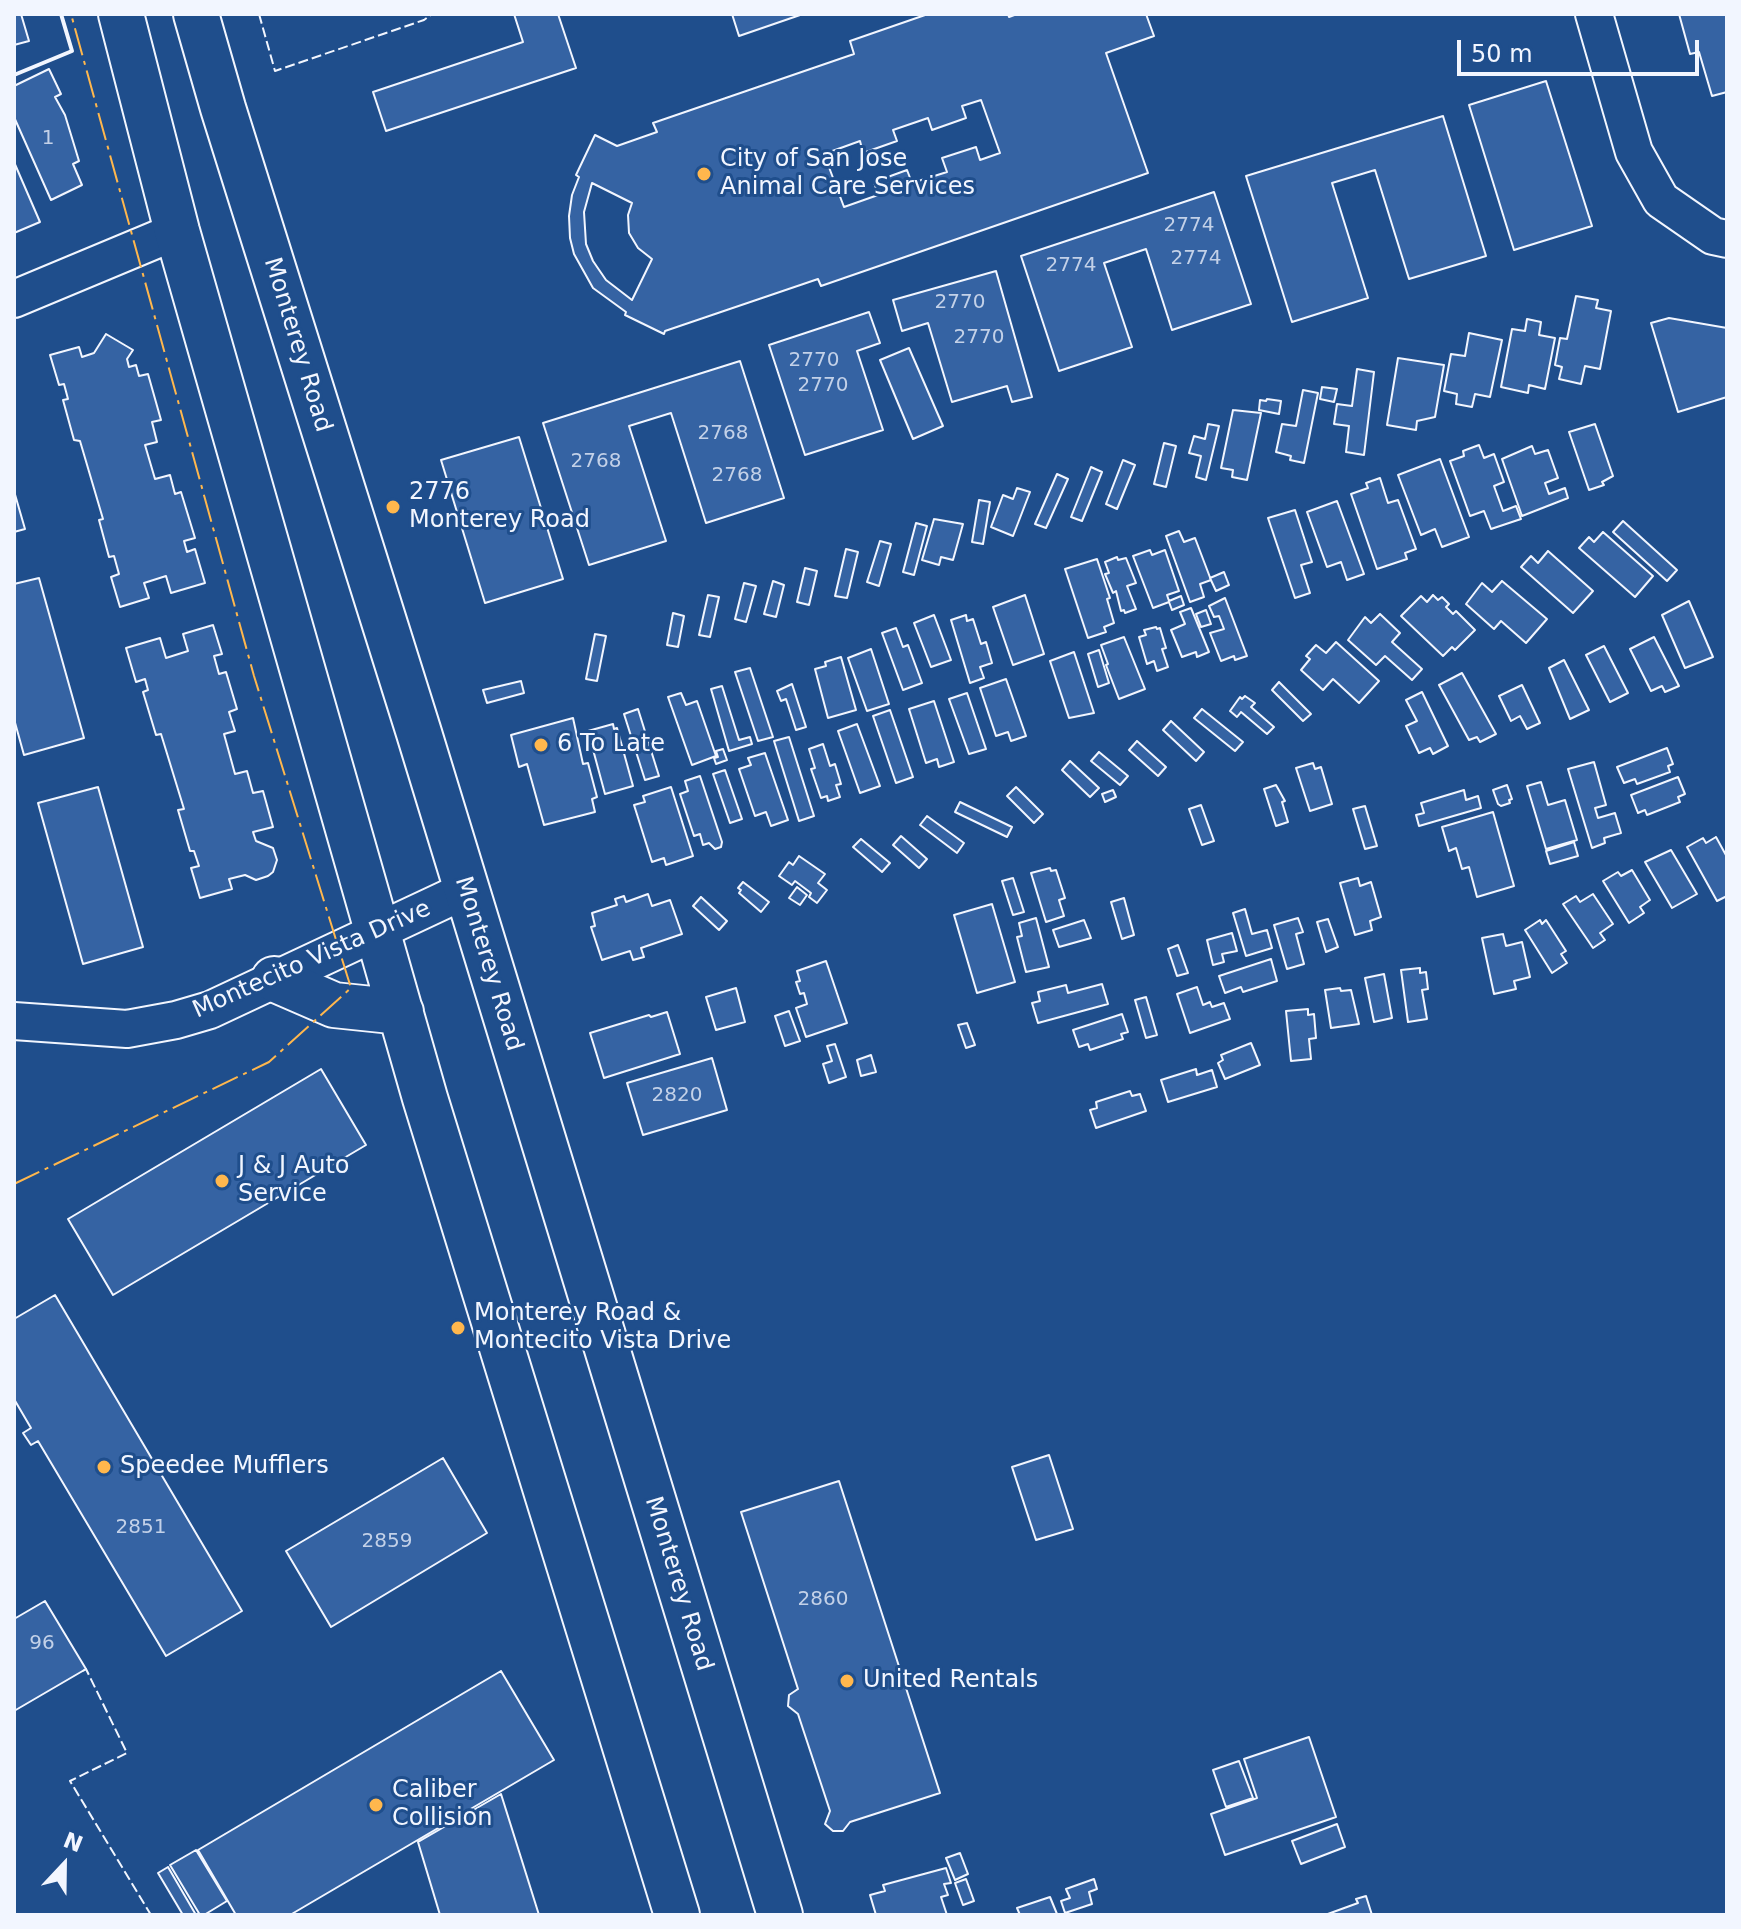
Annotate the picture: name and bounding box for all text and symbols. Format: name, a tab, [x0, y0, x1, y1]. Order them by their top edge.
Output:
scale bar	[1461, 24, 1703, 74]
text: 50 m	[1471, 40, 1533, 68]
house number: 1	[42, 127, 54, 151]
place label: City of San Jose Animal Care Services	[720, 146, 975, 202]
marker: City of San Jose Animal Care Services	[695, 165, 713, 183]
house number: 2774	[1164, 214, 1214, 238]
house number: 2774	[1171, 247, 1221, 271]
street label: Monterey Road	[257, 254, 337, 436]
house number: 2774	[1046, 254, 1096, 278]
house number: 2770	[935, 291, 985, 315]
house number: 2770	[954, 326, 1004, 350]
house number: 2770	[789, 349, 839, 373]
house number: 2770	[798, 374, 848, 398]
house number: 2768	[698, 422, 748, 446]
house number: 2768	[571, 450, 621, 474]
house number: 2768	[712, 464, 762, 488]
place label: 2776 Monterey Road	[409, 479, 590, 535]
marker: 2776 Monterey Road	[384, 498, 402, 516]
place label: 6 To Late	[557, 731, 665, 759]
marker: 6 To Late	[532, 736, 550, 754]
street label: Monterey Road	[448, 873, 528, 1055]
street label: Montecito Vista Drive	[189, 895, 435, 1025]
house number: 2820	[652, 1084, 702, 1108]
place label: J & J Auto Service	[238, 1153, 349, 1209]
marker: J & J Auto Service	[213, 1172, 231, 1190]
place label: Monterey Road & Montecito Vista Drive	[474, 1300, 731, 1356]
marker: Monterey Road & Montecito Vista Drive	[449, 1319, 467, 1337]
place label: Speedee Mufflers	[120, 1453, 329, 1481]
marker: Speedee Mufflers	[95, 1458, 113, 1476]
street label: Monterey Road	[638, 1493, 718, 1675]
house number: 2851	[116, 1516, 166, 1540]
house number: 2859	[362, 1530, 412, 1554]
house number: 2860	[798, 1588, 848, 1612]
house number: 96	[29, 1632, 55, 1656]
place label: United Rentals	[863, 1667, 1038, 1695]
marker: United Rentals	[838, 1672, 856, 1690]
place label: Caliber Collision	[392, 1777, 493, 1833]
marker: Caliber Collision	[367, 1796, 385, 1814]
north arrow	[24, 1825, 104, 1905]
text: N	[60, 1827, 86, 1857]

